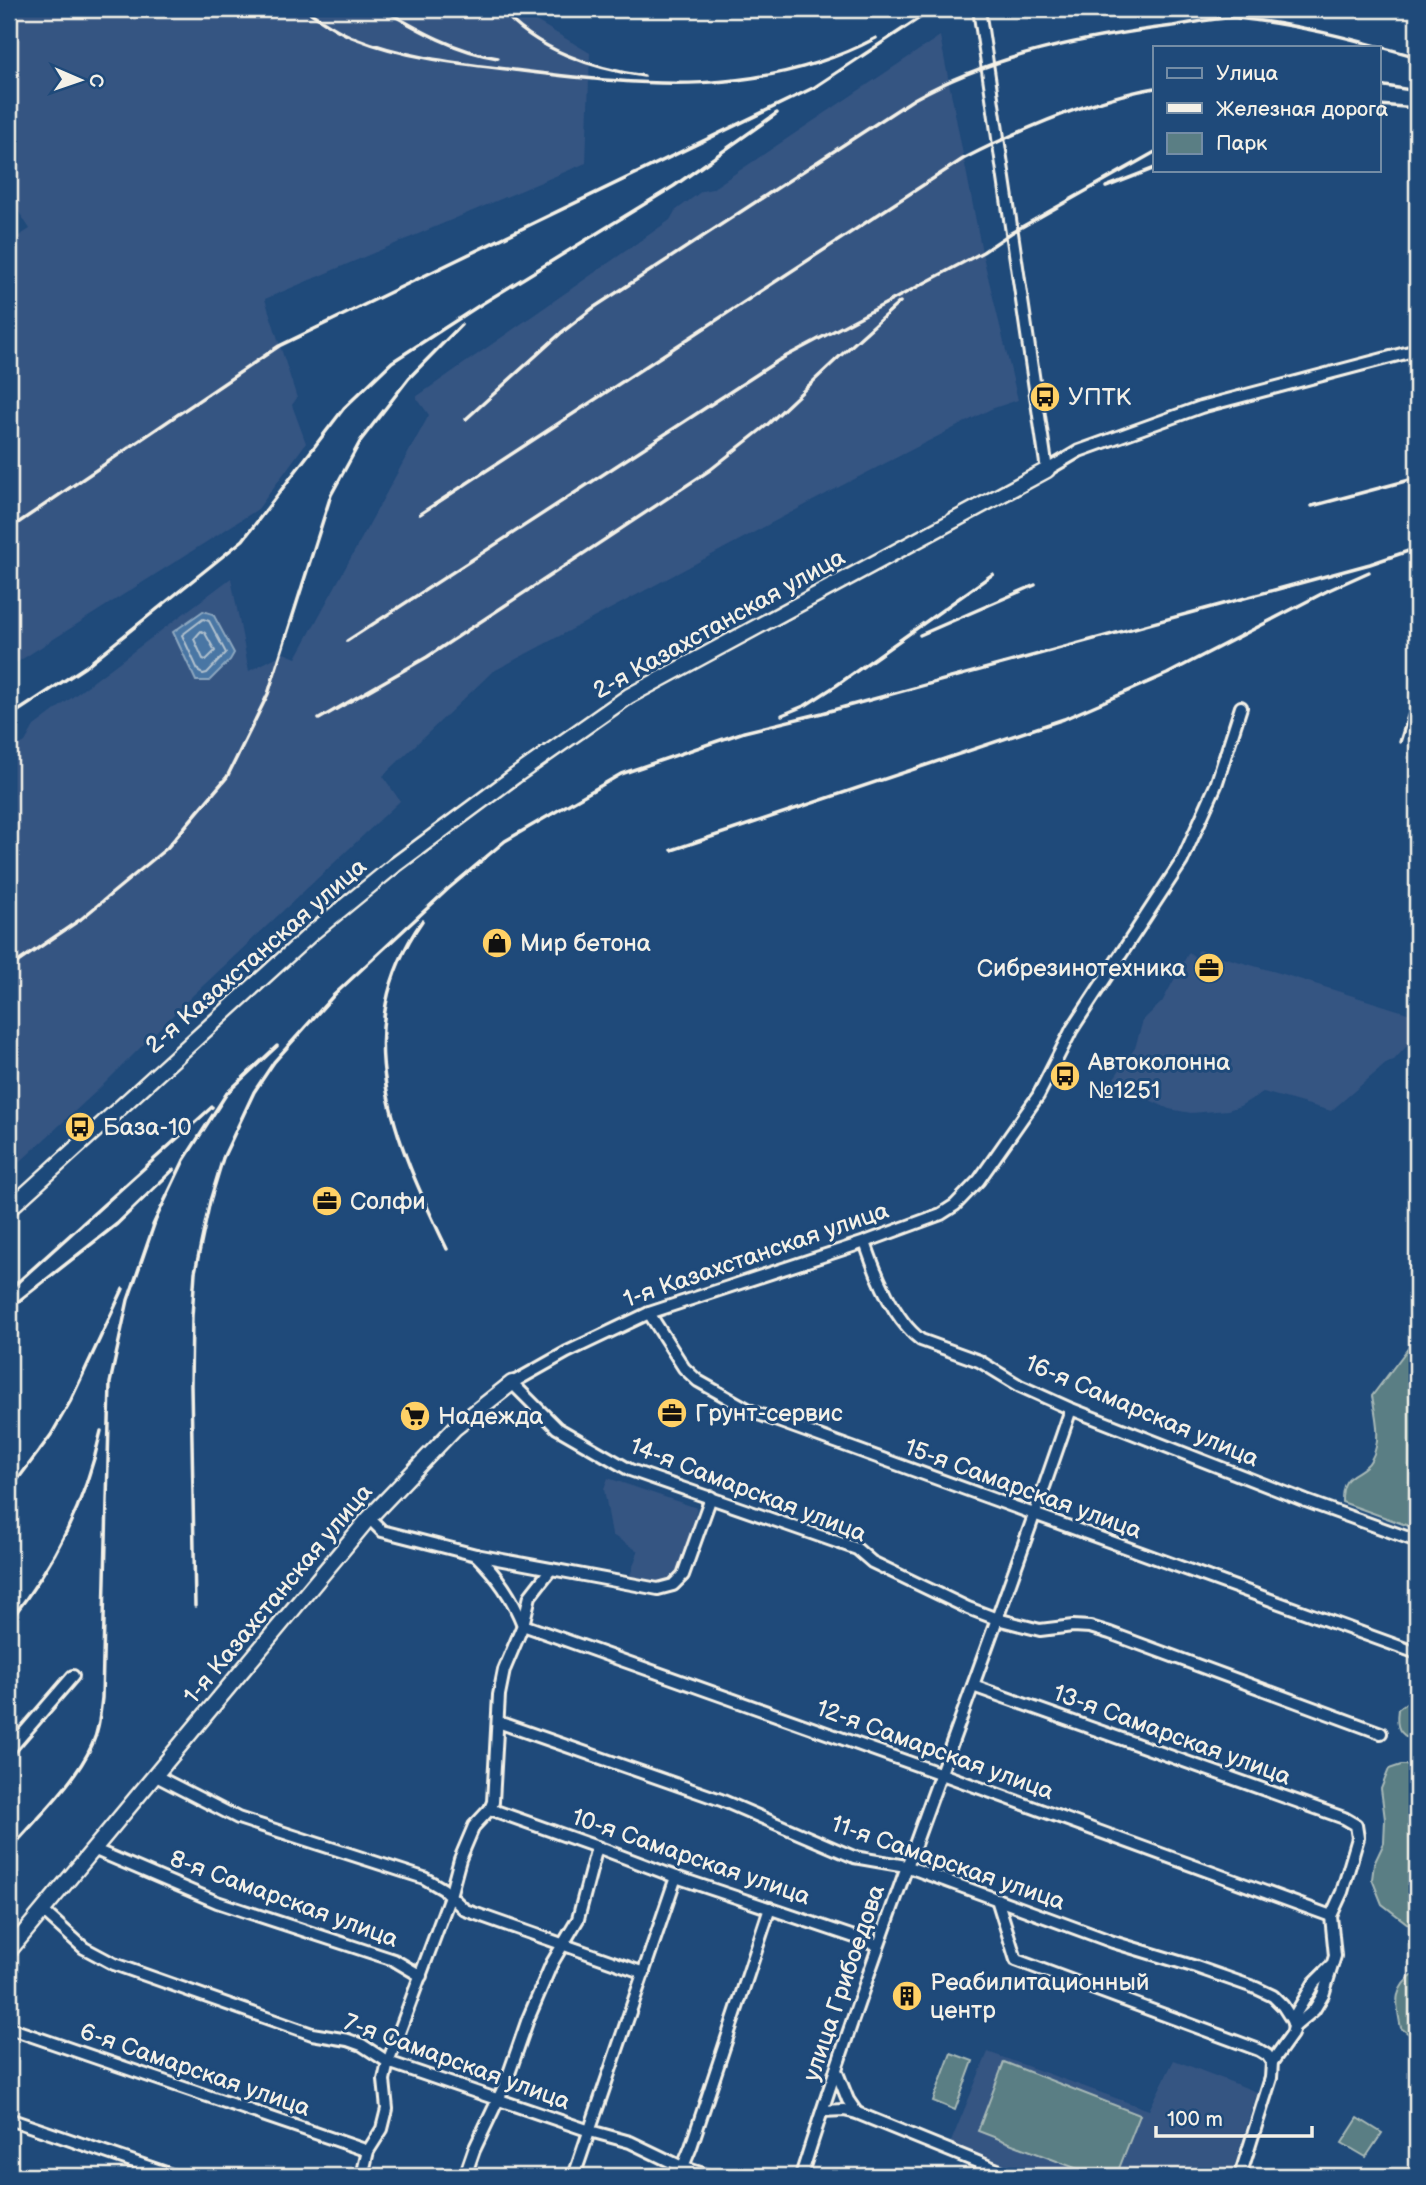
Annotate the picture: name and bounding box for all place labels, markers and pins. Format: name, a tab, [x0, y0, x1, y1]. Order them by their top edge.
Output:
bus stop icon: УПТК	[1028, 380, 1062, 414]
place label: УПТК	[1068, 383, 1132, 412]
shop icon: Мир бетона	[480, 926, 514, 960]
place label: Мир бетона	[520, 929, 651, 958]
office icon: Сибрезинотехника	[1192, 951, 1226, 985]
place label: Сибрезинотехника	[977, 954, 1186, 983]
place label: Автоколонна №1251	[1087, 1048, 1230, 1105]
bus stop icon: Автоколонна №1251	[1048, 1059, 1082, 1093]
bus stop icon: База-10	[63, 1110, 97, 1144]
place label: База-10	[103, 1113, 192, 1142]
office icon: Солфи	[310, 1184, 344, 1218]
place label: Солфи	[350, 1187, 426, 1216]
office icon: Грунт-сервис	[655, 1396, 689, 1430]
supermarket icon: Надежда	[398, 1399, 432, 1433]
place label: Грунт-сервис	[695, 1399, 843, 1428]
place label: Надежда	[438, 1402, 543, 1431]
place label: Реабилитационный центр	[930, 1968, 1149, 2025]
building icon: Реабилитационный центр	[890, 1979, 924, 2013]

